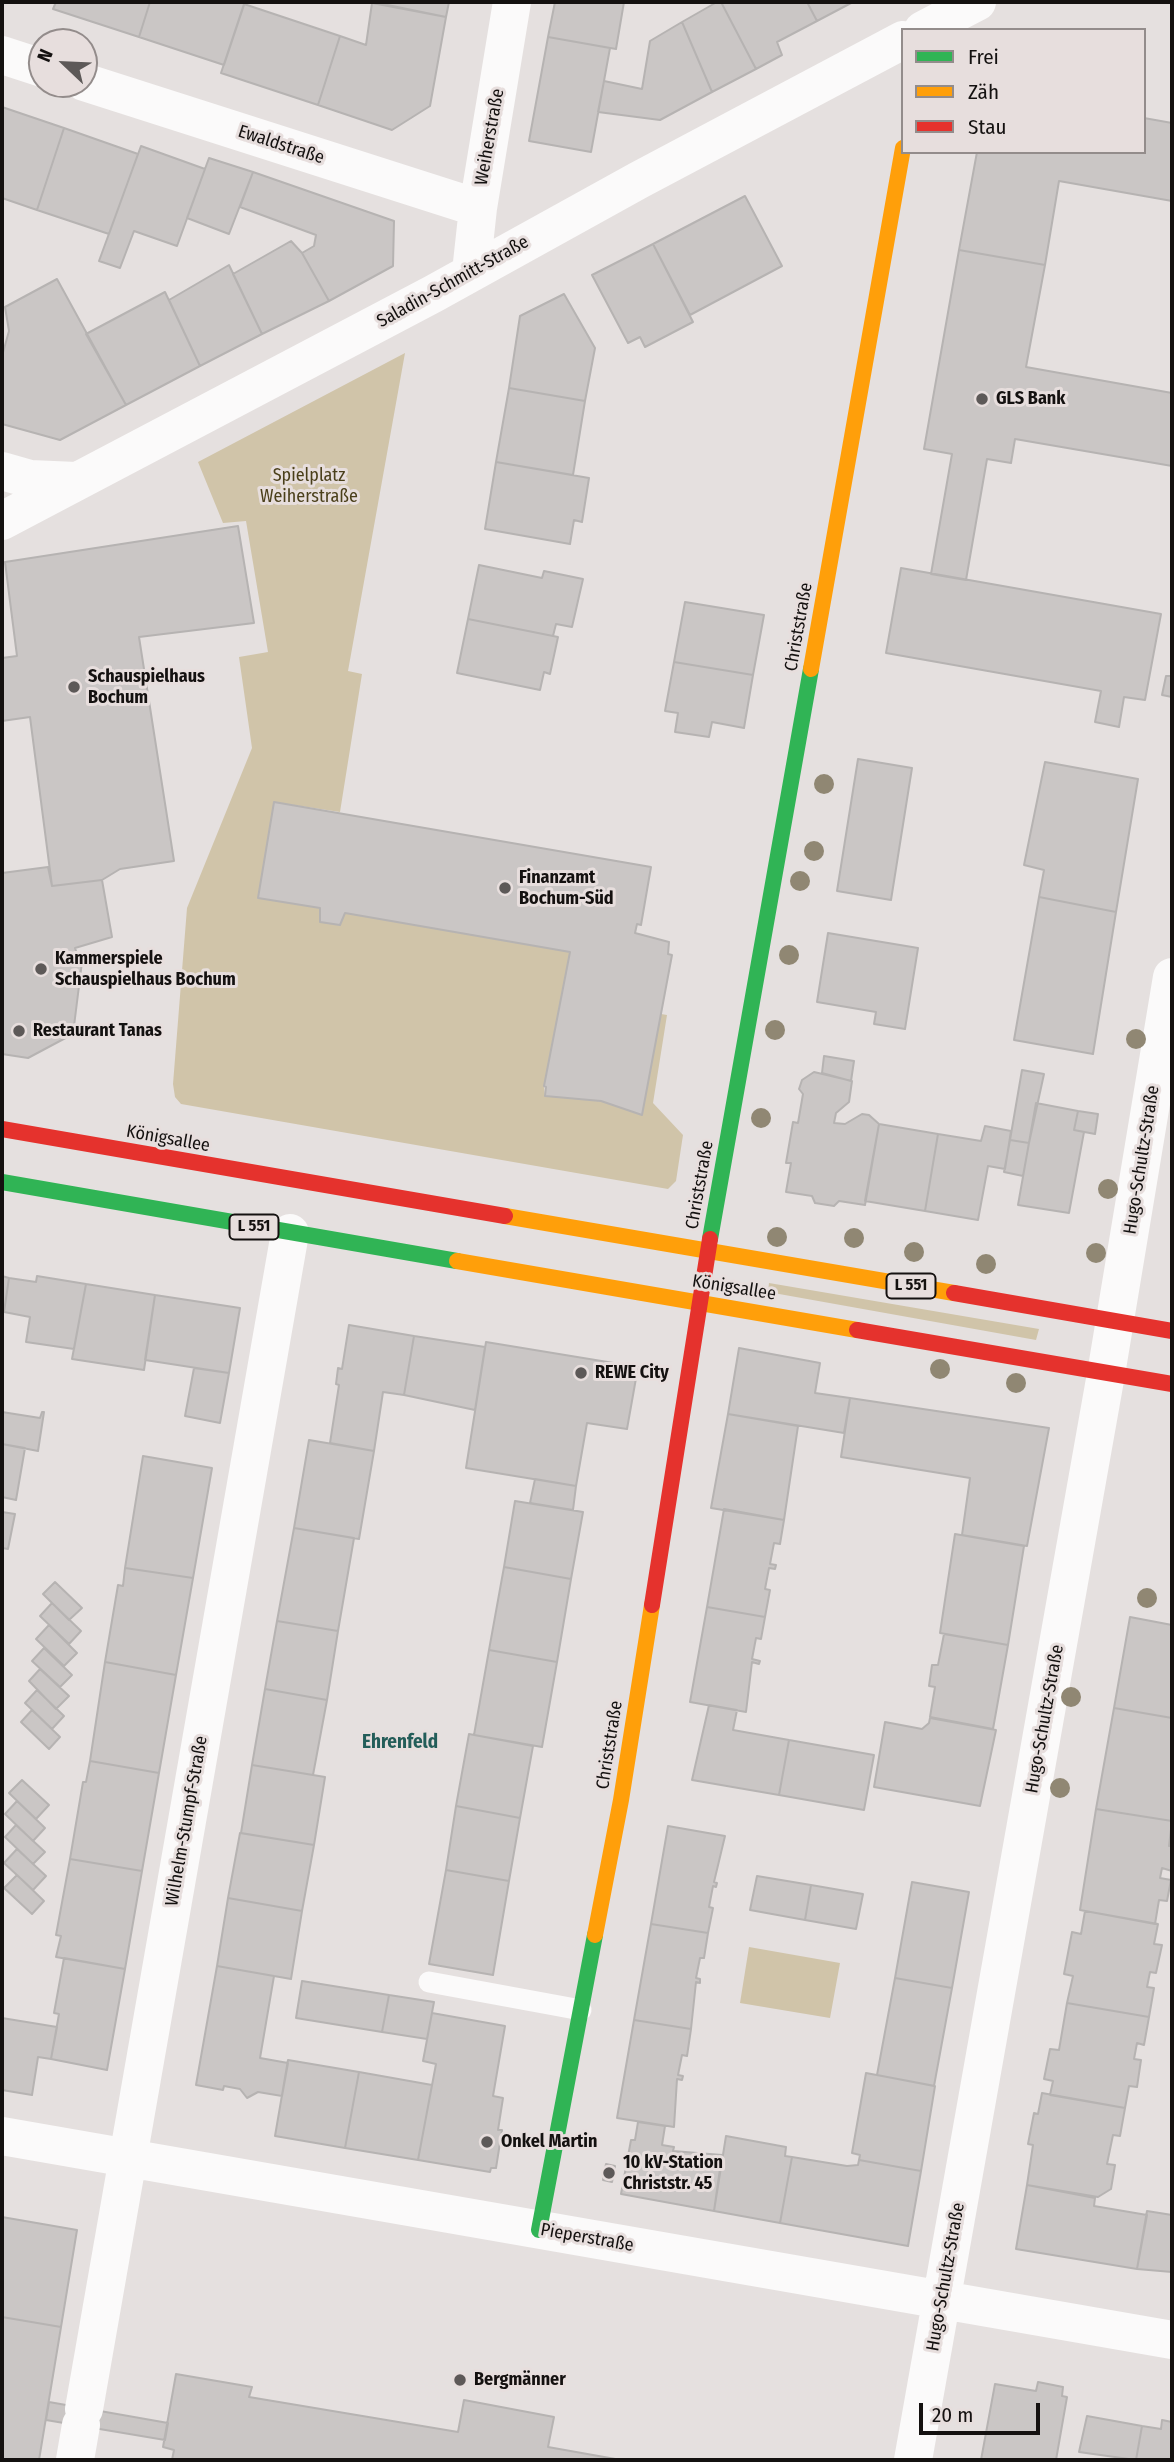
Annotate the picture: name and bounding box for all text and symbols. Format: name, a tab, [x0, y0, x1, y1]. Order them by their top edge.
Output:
north arrow	[28, 28, 98, 98]
legend	[901, 28, 1146, 154]
text: Frei	[968, 44, 999, 70]
text: N	[32, 46, 58, 65]
text: Zäh	[968, 79, 999, 105]
street label: Weiherstraße	[471, 87, 509, 187]
text: Stau	[968, 114, 1006, 140]
street label: Ewaldstraße	[235, 121, 327, 169]
street label: Saladin-Schmitt-Straße	[373, 231, 533, 333]
place label: GLS Bank	[996, 388, 1065, 410]
marker: GLS Bank	[974, 391, 990, 407]
park label: Spielplatz Weiherstraße	[260, 465, 358, 508]
street label: Christstraße	[781, 581, 817, 673]
place label: Schauspielhaus Bochum	[88, 666, 205, 708]
marker: Schauspielhaus Bochum	[66, 679, 82, 695]
place label: Finanzamt Bochum-Süd	[519, 867, 614, 910]
marker: Finanzamt Bochum-Süd	[497, 880, 513, 896]
place label: Kammerspiele Schauspielhaus Bochum	[55, 948, 236, 990]
marker: Kammerspiele Schauspielhaus Bochum	[33, 961, 49, 977]
place label: Restaurant Tanas	[33, 1020, 162, 1042]
marker: Restaurant Tanas	[11, 1023, 27, 1039]
street label: Hugo-Schultz-Straße	[1120, 1084, 1164, 1236]
street label: Königsallee	[125, 1121, 211, 1157]
street label: Christstraße	[682, 1139, 718, 1231]
road number: L 551	[230, 1214, 278, 1240]
street label: Königsallee	[691, 1271, 777, 1305]
road number: L 551	[886, 1274, 936, 1298]
place label: REWE City	[595, 1362, 669, 1384]
marker: REWE City	[573, 1365, 589, 1381]
street label: Hugo-Schultz-Straße	[1021, 1643, 1069, 1795]
street label: Christstraße	[592, 1699, 628, 1791]
district label: Ehrenfeld	[362, 1732, 438, 1754]
street label: Wilhelm-Stumpf-Straße	[161, 1734, 213, 1908]
place label: Onkel Martin	[501, 2131, 597, 2153]
marker: Onkel Martin	[479, 2134, 495, 2150]
place label: 10 kV-Station Christstr. 45	[623, 2152, 723, 2194]
marker: 10 kV-Station Christstr. 45	[601, 2165, 617, 2181]
street label: Hugo-Schultz-Straße	[922, 2201, 970, 2353]
street label: Pieperstraße	[539, 2219, 635, 2257]
place label: Bergmänner	[474, 2369, 566, 2391]
marker: Bergmänner	[452, 2372, 468, 2388]
scale bar	[922, 2388, 1043, 2432]
text: 20 m	[932, 2402, 973, 2428]

